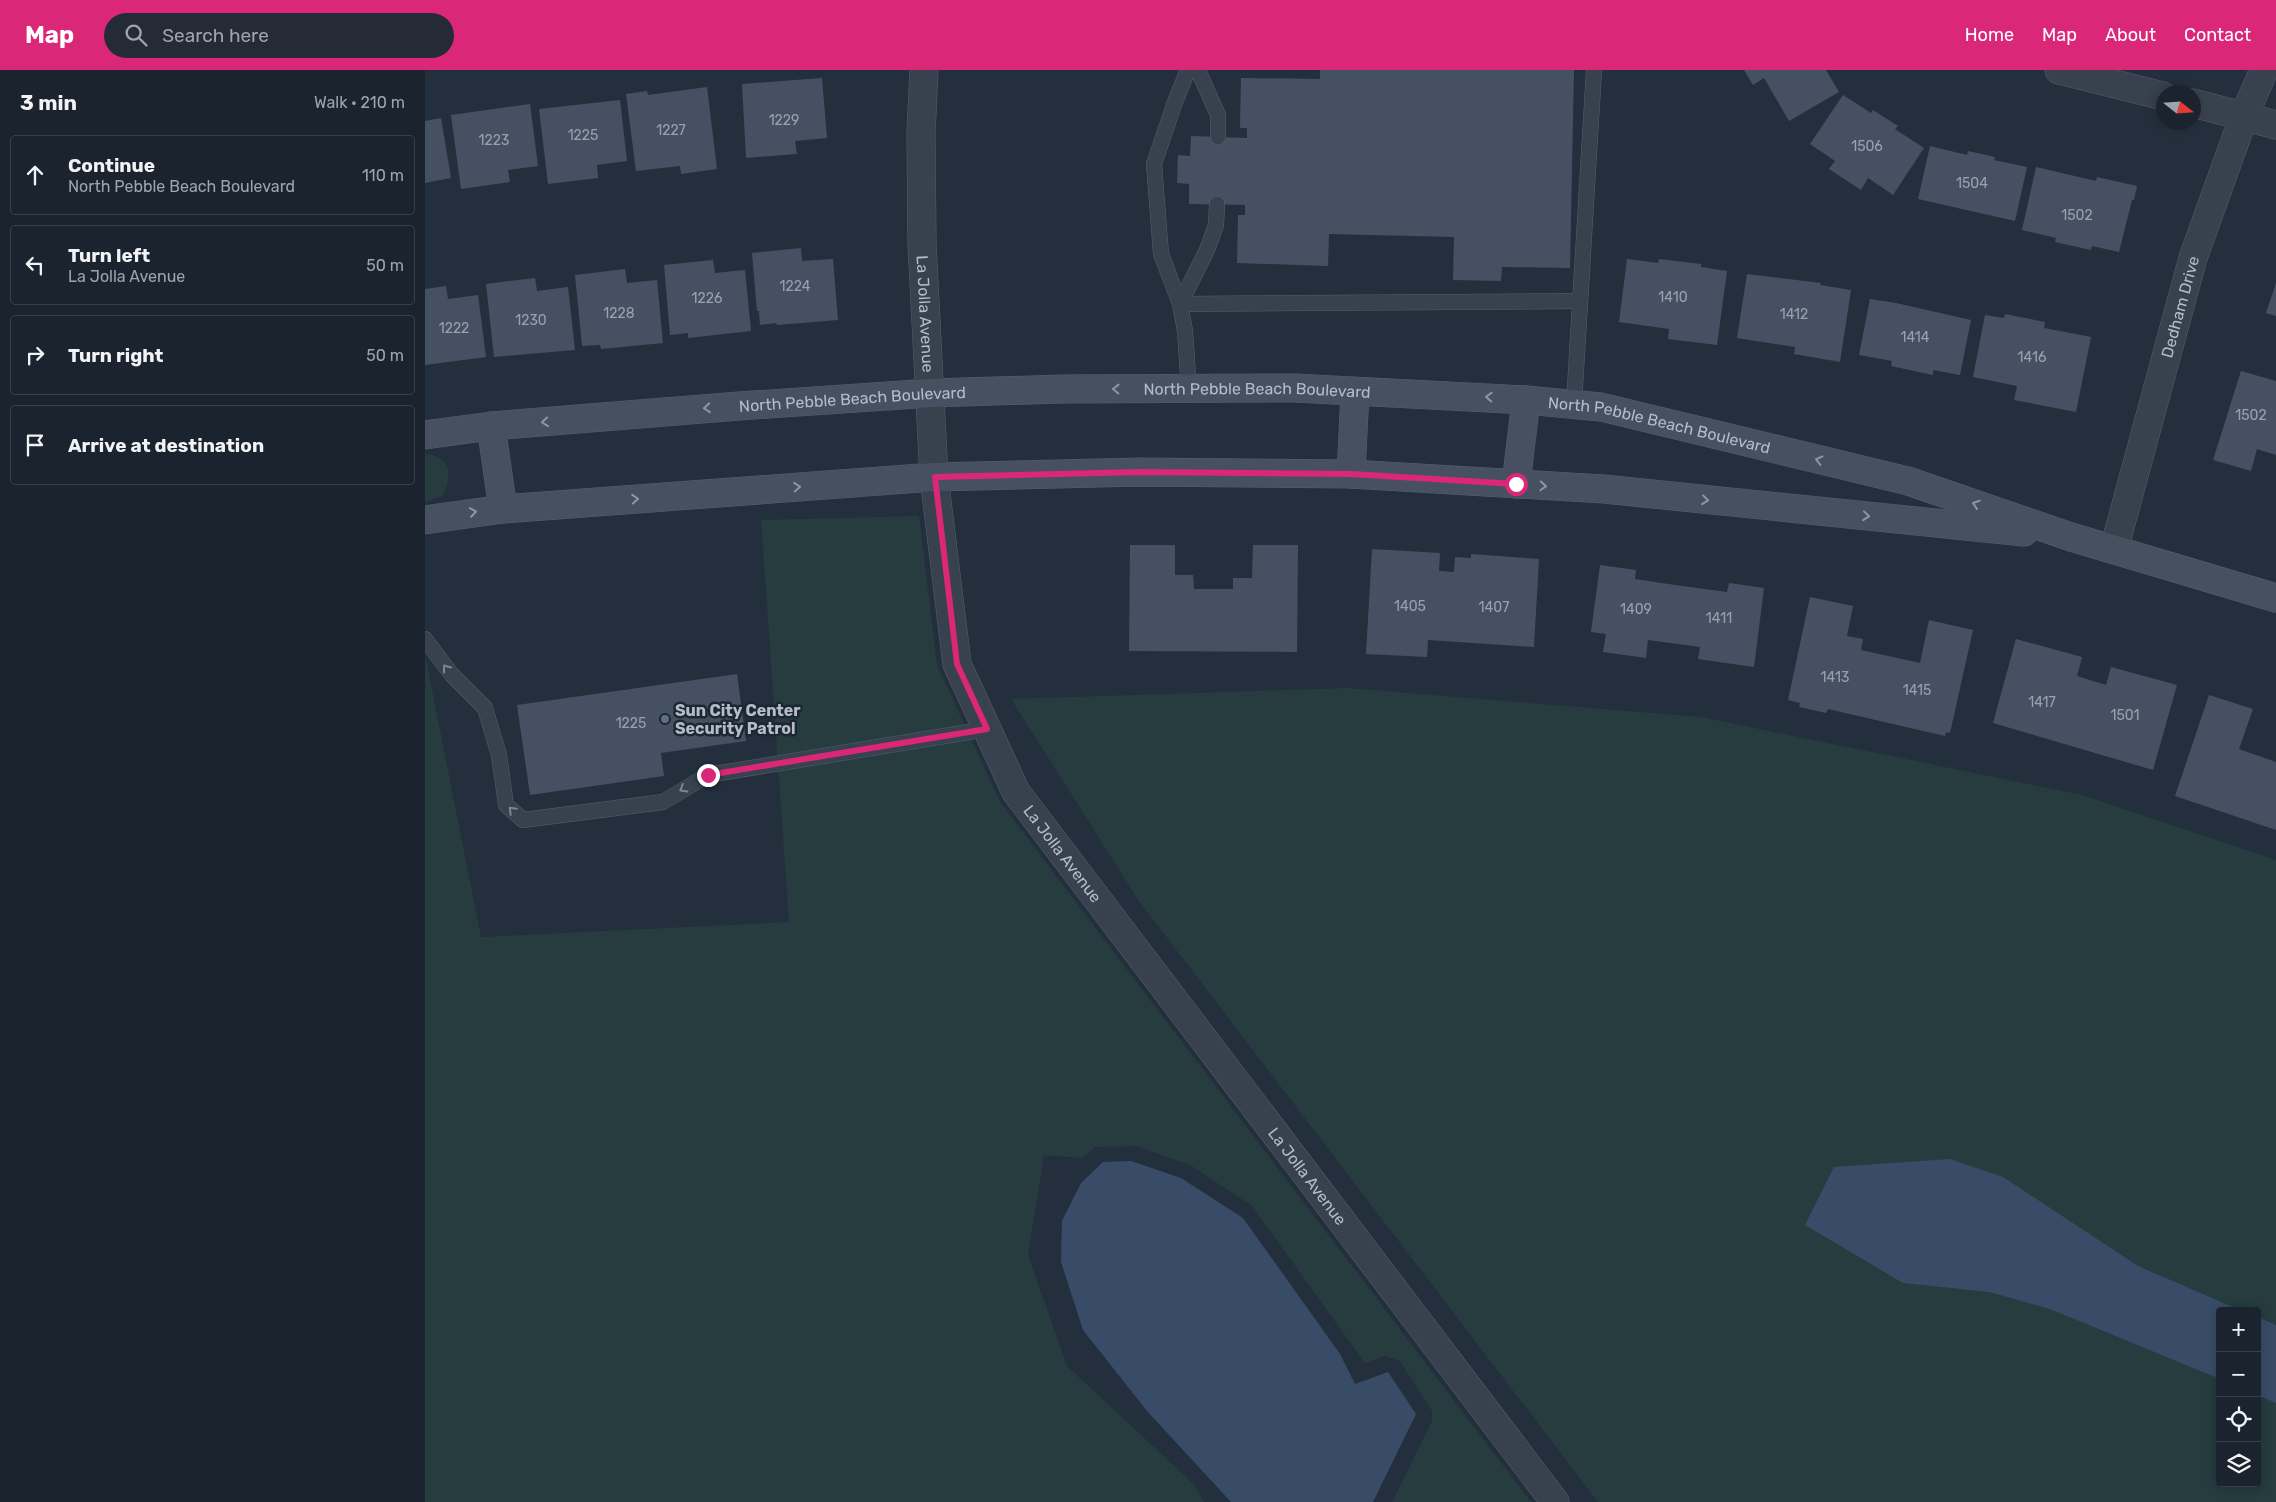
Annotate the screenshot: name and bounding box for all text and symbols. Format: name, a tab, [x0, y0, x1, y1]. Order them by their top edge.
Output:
search box	[104, 13, 454, 58]
text: Map	[25, 21, 74, 49]
icon: search	[122, 21, 150, 49]
text: Search here	[162, 24, 269, 47]
text: Home	[1965, 24, 2014, 46]
text: Map	[2042, 24, 2077, 46]
text: About	[2105, 24, 2156, 46]
text: Contact	[2184, 24, 2251, 46]
north arrow	[2156, 85, 2201, 130]
text: 3 min	[20, 90, 77, 115]
text: Walk · 210 m	[314, 93, 405, 112]
house number: 1229	[769, 112, 799, 129]
house number: 1227	[656, 122, 686, 139]
house number: 1225	[568, 127, 598, 144]
house number: 1223	[479, 132, 509, 149]
house number: 1506	[1851, 138, 1883, 155]
text: Continue	[68, 154, 155, 177]
icon: ahead	[21, 161, 49, 189]
text: 110 m	[362, 166, 404, 185]
house number: 1504	[1956, 175, 1988, 192]
text: North Pebble Beach Boulevard	[68, 177, 295, 196]
house number: 1502	[2061, 207, 2093, 224]
text: Turn left	[68, 244, 150, 267]
icon: left	[21, 251, 49, 279]
street label: Dedham Drive	[2157, 254, 2203, 360]
street label: La Jolla Avenue	[913, 255, 938, 373]
text: 50 m	[366, 256, 404, 275]
text: La Jolla Avenue	[68, 267, 185, 286]
house number: 1224	[780, 278, 811, 295]
house number: 1410	[1658, 289, 1688, 306]
house number: 1226	[692, 290, 722, 307]
house number: 1228	[603, 305, 635, 322]
house number: 1412	[1780, 306, 1808, 323]
house number: 1230	[515, 312, 547, 329]
house number: 1222	[439, 320, 469, 337]
house number: 1414	[1900, 329, 1930, 346]
icon: right	[21, 341, 49, 369]
text: Turn right	[68, 344, 163, 367]
text: 50 m	[366, 346, 404, 365]
house number: 1416	[2018, 349, 2046, 366]
street label: North Pebble Beach Boulevard	[1143, 378, 1371, 401]
street label: North Pebble Beach Boulevard	[738, 382, 966, 415]
one-way arrow	[1112, 384, 1120, 394]
one-way arrow	[1484, 392, 1492, 403]
street label: North Pebble Beach Boulevard	[1547, 393, 1772, 457]
one-way arrow	[703, 402, 711, 413]
house number: 1502	[2235, 407, 2267, 424]
one-way arrow	[541, 416, 549, 427]
icon: arrive	[21, 431, 49, 459]
text: Arrive at destination	[68, 434, 264, 457]
one-way arrow	[1815, 455, 1824, 466]
route start	[1505, 473, 1528, 496]
one-way arrow	[1539, 480, 1547, 491]
one-way arrow	[793, 482, 801, 493]
one-way arrow	[631, 494, 639, 505]
one-way arrow	[1701, 494, 1709, 505]
one-way arrow	[1972, 500, 1980, 510]
one-way arrow	[469, 508, 477, 518]
one-way arrow	[1863, 510, 1871, 521]
house number: 1405	[1394, 598, 1426, 615]
house number: 1407	[1479, 599, 1509, 616]
house number: 1409	[1620, 601, 1652, 618]
house number: 1411	[1706, 610, 1732, 627]
one-way arrow	[444, 665, 452, 674]
house number: 1413	[1821, 669, 1849, 686]
house number: 1415	[1903, 682, 1931, 699]
house number: 1417	[2028, 694, 2056, 711]
place label: Sun City Center Security Patrol	[675, 701, 801, 738]
house number: 1501	[2110, 707, 2140, 724]
marker: Sun City Center Security Patrol	[659, 713, 671, 725]
house number: 1225	[616, 715, 646, 732]
route end	[697, 764, 720, 787]
one-way arrow	[680, 783, 689, 793]
street label: La Jolla Avenue	[1020, 801, 1106, 906]
one-way arrow	[509, 807, 518, 816]
street label: La Jolla Avenue	[1265, 1124, 1351, 1229]
map controls	[2216, 1307, 2261, 1487]
button: +	[2216, 1307, 2261, 1352]
button: −	[2216, 1352, 2261, 1397]
button: locate	[2216, 1397, 2261, 1442]
button: layers	[2216, 1442, 2261, 1487]

